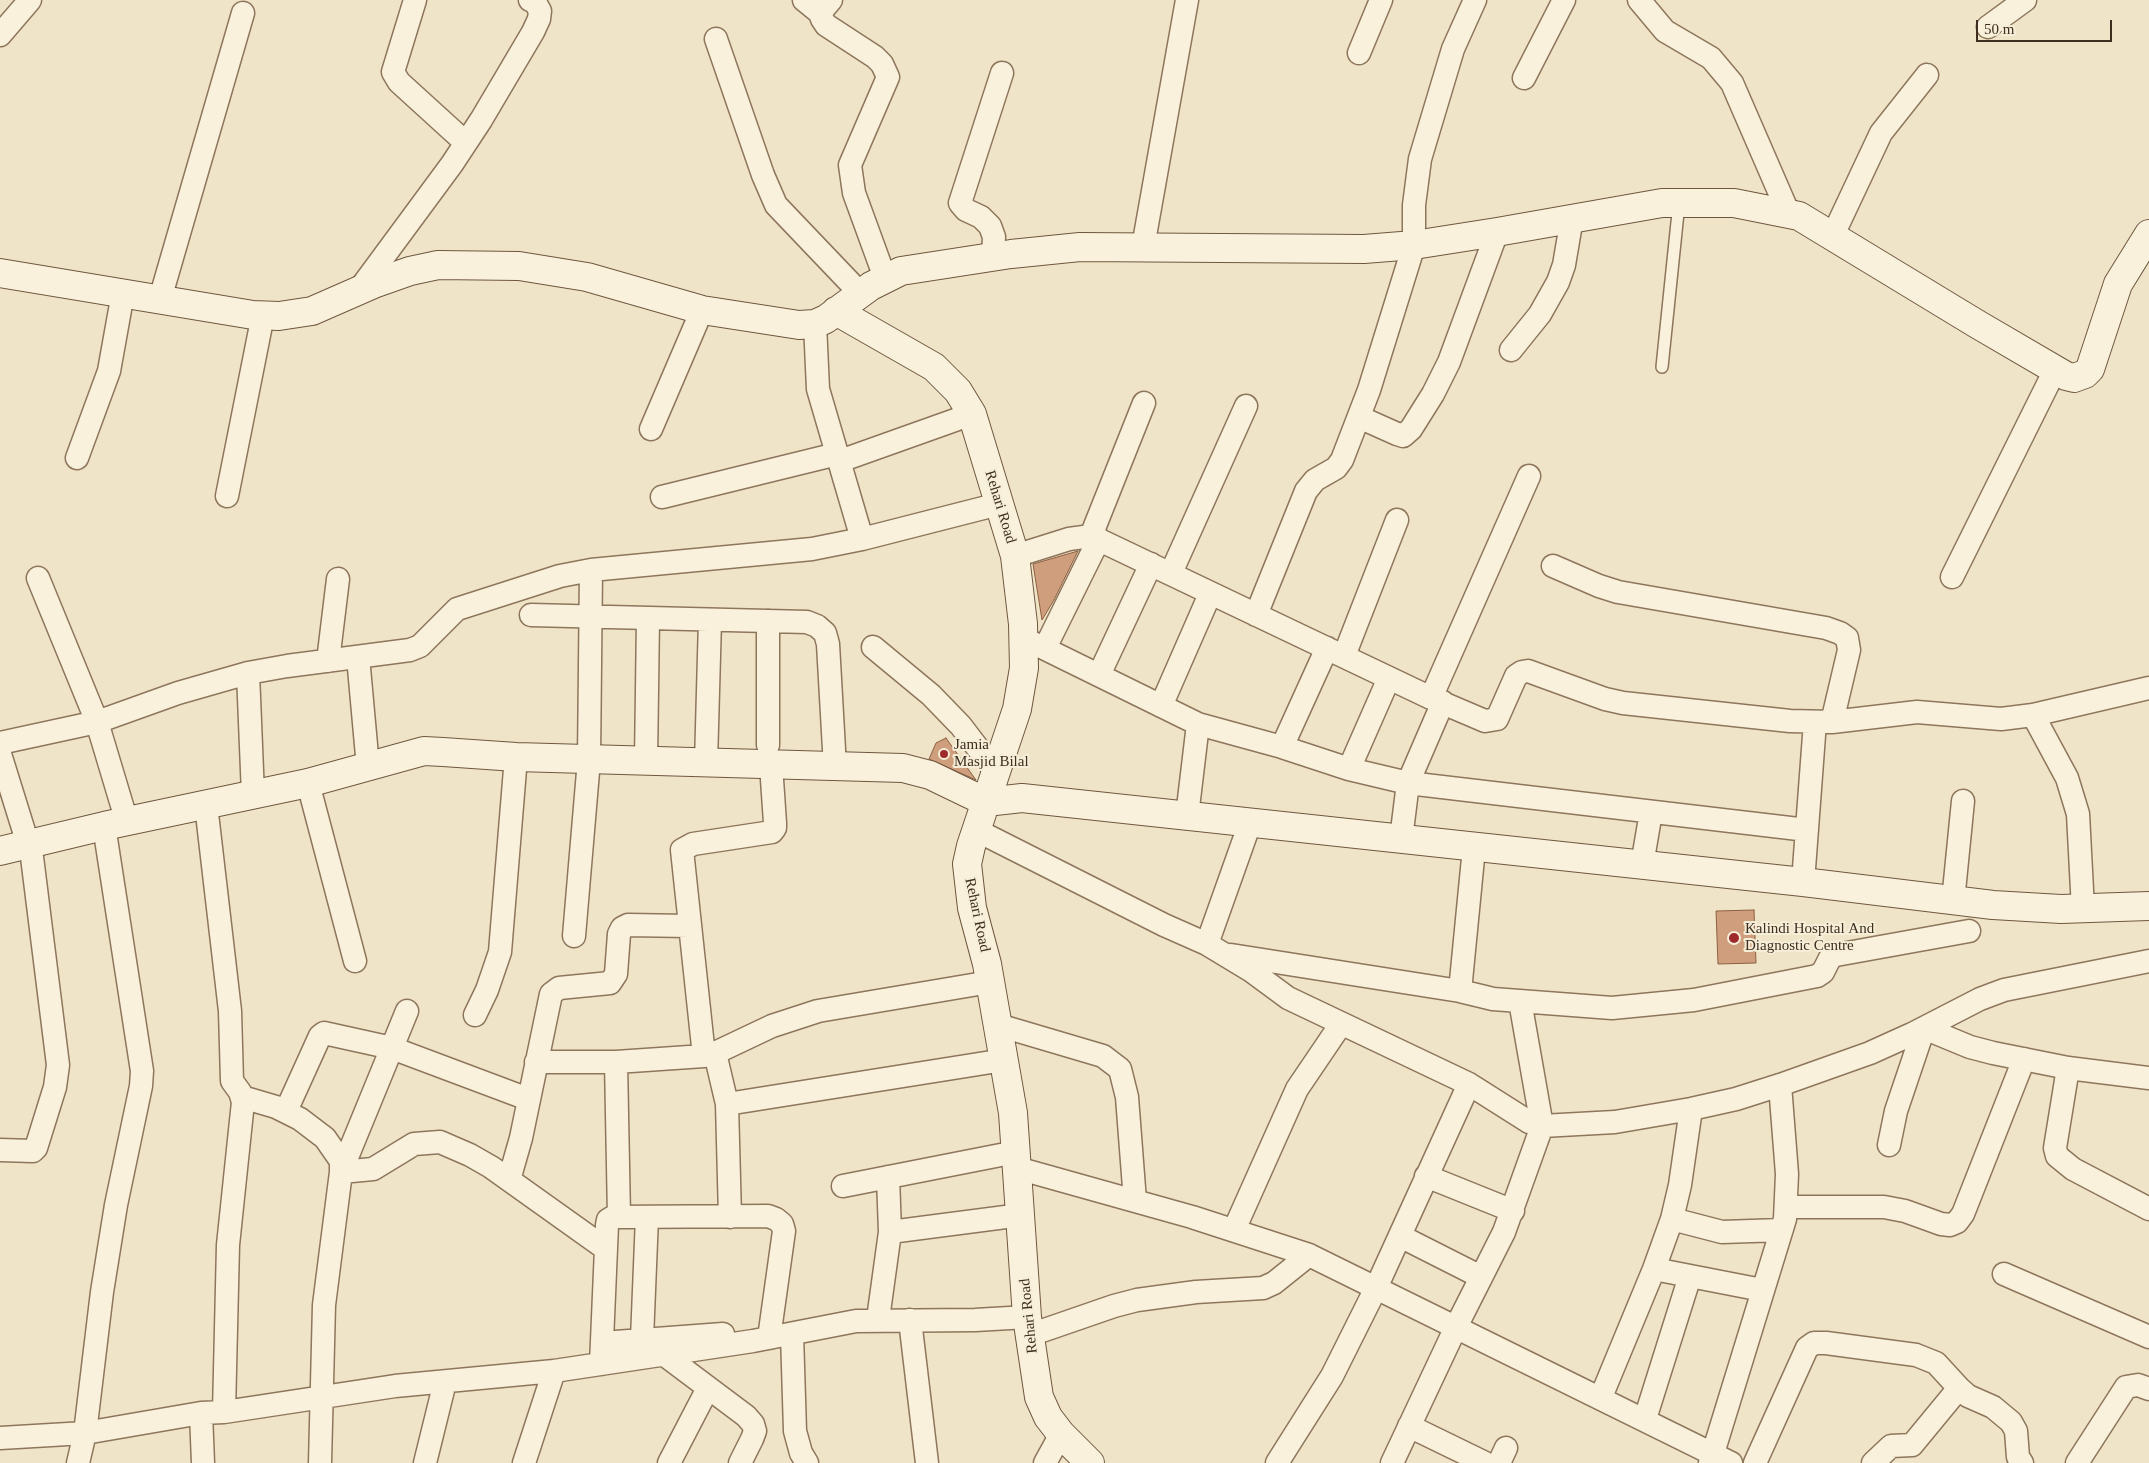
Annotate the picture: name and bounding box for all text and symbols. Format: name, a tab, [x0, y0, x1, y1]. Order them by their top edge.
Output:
scale bar	[1979, 10, 2115, 42]
text: 50 m	[1984, 21, 2014, 37]
street label: Rehari Road	[980, 468, 1020, 546]
place label: Jamia Masjid Bilal	[954, 736, 1029, 771]
marker: Jamia Masjid Bilal	[938, 748, 950, 760]
street label: Rehari Road	[960, 876, 994, 954]
place label: Kalindi Hospital And Diagnostic Centre	[1745, 920, 1874, 955]
marker: Kalindi Hospital And Diagnostic Centre	[1727, 931, 1741, 945]
street label: Rehari Road	[1016, 1278, 1042, 1354]

